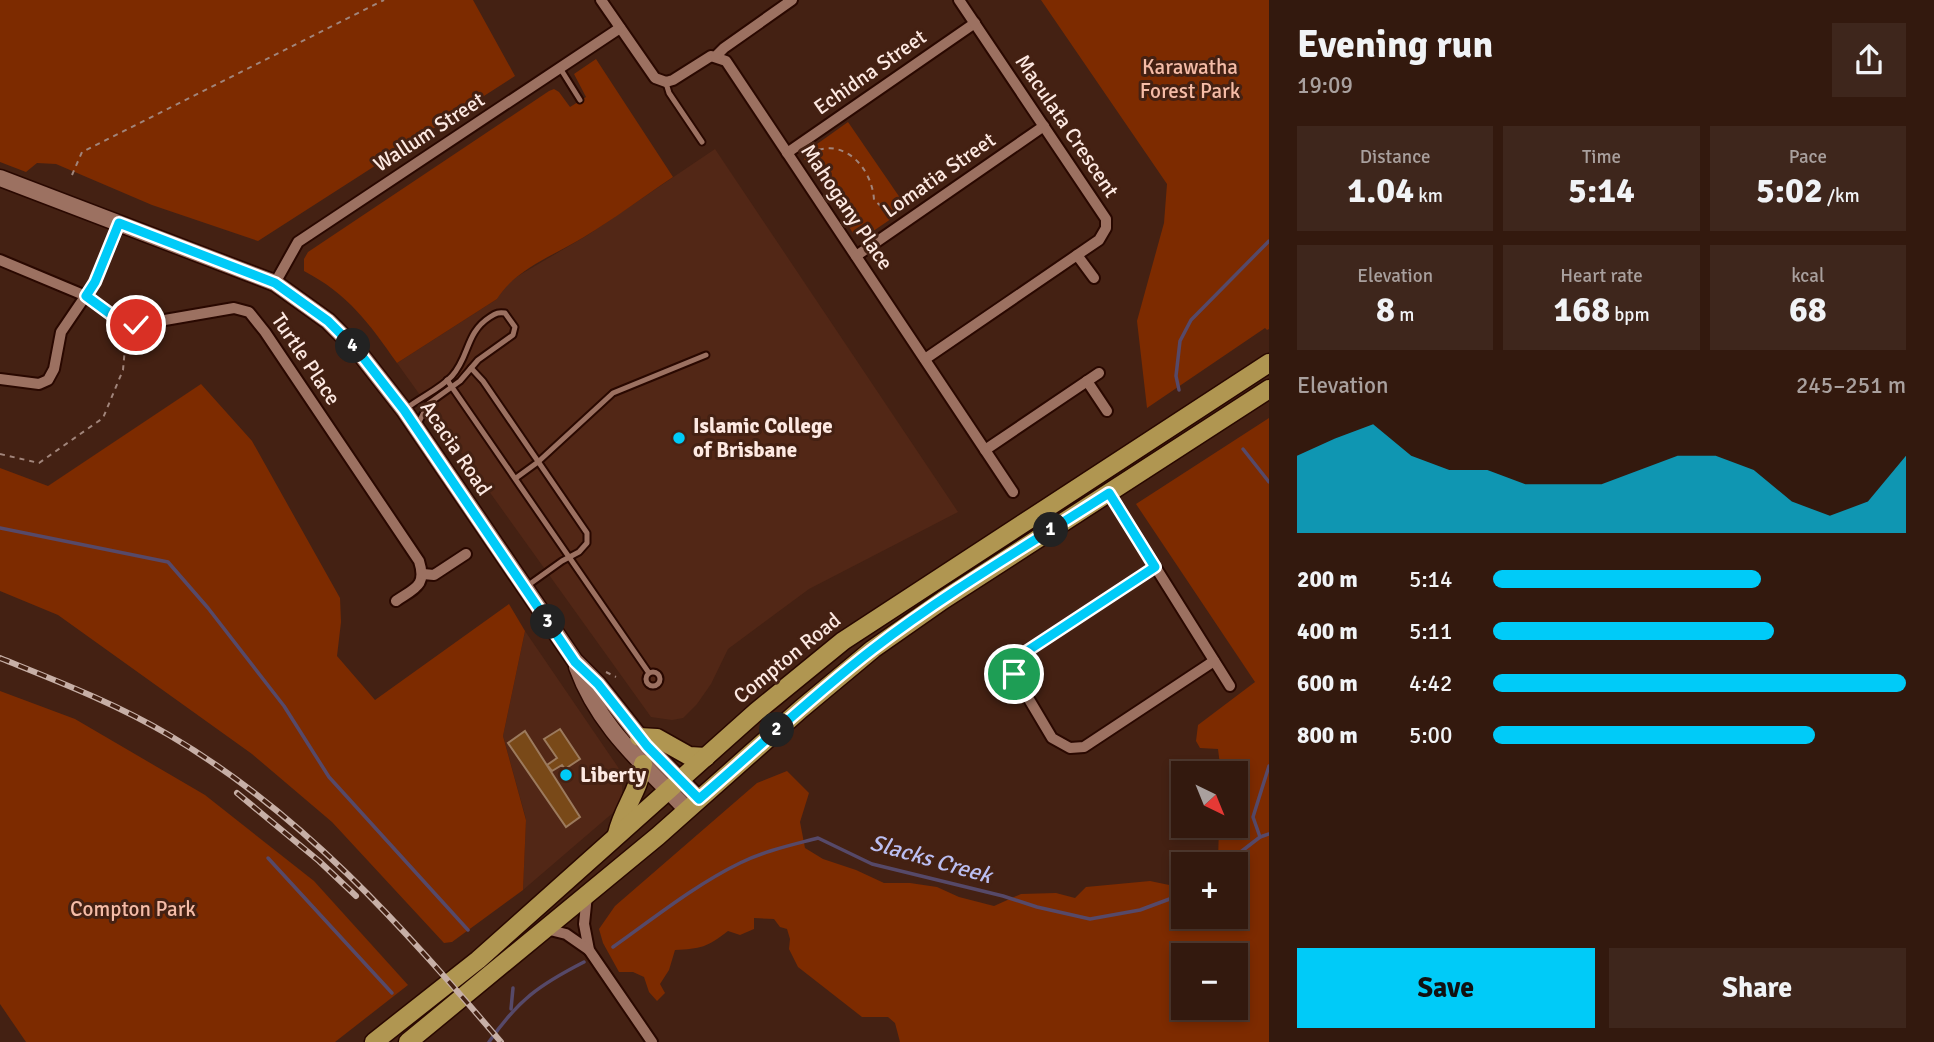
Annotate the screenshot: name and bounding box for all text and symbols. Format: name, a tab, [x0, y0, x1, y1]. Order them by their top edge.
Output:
text: Evening run	[1297, 21, 1493, 68]
button: share	[1832, 23, 1906, 97]
street label: Echidna Street	[809, 24, 931, 120]
street label: Maculata Crescent	[1010, 50, 1124, 202]
park label: Karawatha Forest Park	[1140, 54, 1241, 104]
text: 19:09	[1297, 71, 1353, 100]
street label: Wallum Street	[369, 86, 489, 178]
street label: Lomatia Street	[878, 127, 1000, 223]
street label: Mahogany Place	[795, 139, 899, 275]
text: Distance	[1360, 145, 1431, 169]
text: Time	[1582, 145, 1621, 169]
text: Pace	[1789, 145, 1827, 169]
text: 1.04	[1347, 169, 1414, 212]
text: 5:14	[1568, 169, 1635, 212]
text: 5:02	[1756, 169, 1823, 212]
text: km	[1414, 184, 1443, 208]
text: /km	[1823, 184, 1860, 208]
text: Elevation	[1357, 264, 1433, 288]
text: Heart rate	[1560, 264, 1643, 288]
text: kcal	[1791, 264, 1824, 288]
text: 8	[1376, 288, 1395, 331]
text: 168	[1553, 288, 1610, 331]
text: 68	[1789, 288, 1827, 331]
pin	[106, 295, 166, 355]
text: m	[1395, 303, 1414, 327]
text: bpm	[1610, 303, 1650, 327]
icon: check	[117, 306, 155, 344]
street label: Turtle Place	[266, 308, 346, 410]
pin: 4	[336, 328, 370, 364]
text: 4	[347, 333, 358, 357]
text: Elevation	[1297, 371, 1389, 400]
text: 245–251 m	[1796, 371, 1906, 400]
street label: Acacia Road	[415, 395, 497, 501]
place label: Islamic College of Brisbane	[693, 413, 833, 463]
marker: Islamic College of Brisbane	[671, 430, 687, 446]
pin: 1	[1034, 512, 1068, 548]
text: 1	[1045, 517, 1056, 541]
text: 200 m	[1297, 565, 1358, 594]
text: 5:14	[1409, 565, 1452, 594]
pin: 3	[530, 604, 566, 640]
street label: Compton Road	[728, 607, 846, 709]
text: 3	[542, 609, 553, 633]
text: 400 m	[1297, 617, 1358, 646]
text: 5:11	[1409, 617, 1452, 646]
pin	[984, 644, 1044, 704]
icon: arrive	[995, 655, 1033, 693]
text: 600 m	[1297, 669, 1358, 698]
text: 4:42	[1409, 669, 1452, 698]
pin: 2	[760, 712, 794, 748]
text: 2	[771, 717, 782, 741]
text: 800 m	[1297, 721, 1358, 750]
text: 5:00	[1409, 721, 1452, 750]
north arrow	[1171, 761, 1248, 838]
map controls	[1171, 761, 1248, 1020]
place label: Liberty	[580, 762, 647, 788]
marker: Liberty	[558, 767, 574, 783]
water label: Slacks Creek	[867, 828, 998, 891]
button: +	[1171, 852, 1248, 929]
park label: Compton Park	[70, 896, 196, 922]
button: −	[1171, 943, 1248, 1020]
button: Save	[1297, 948, 1595, 1028]
button: Share	[1609, 948, 1906, 1028]

